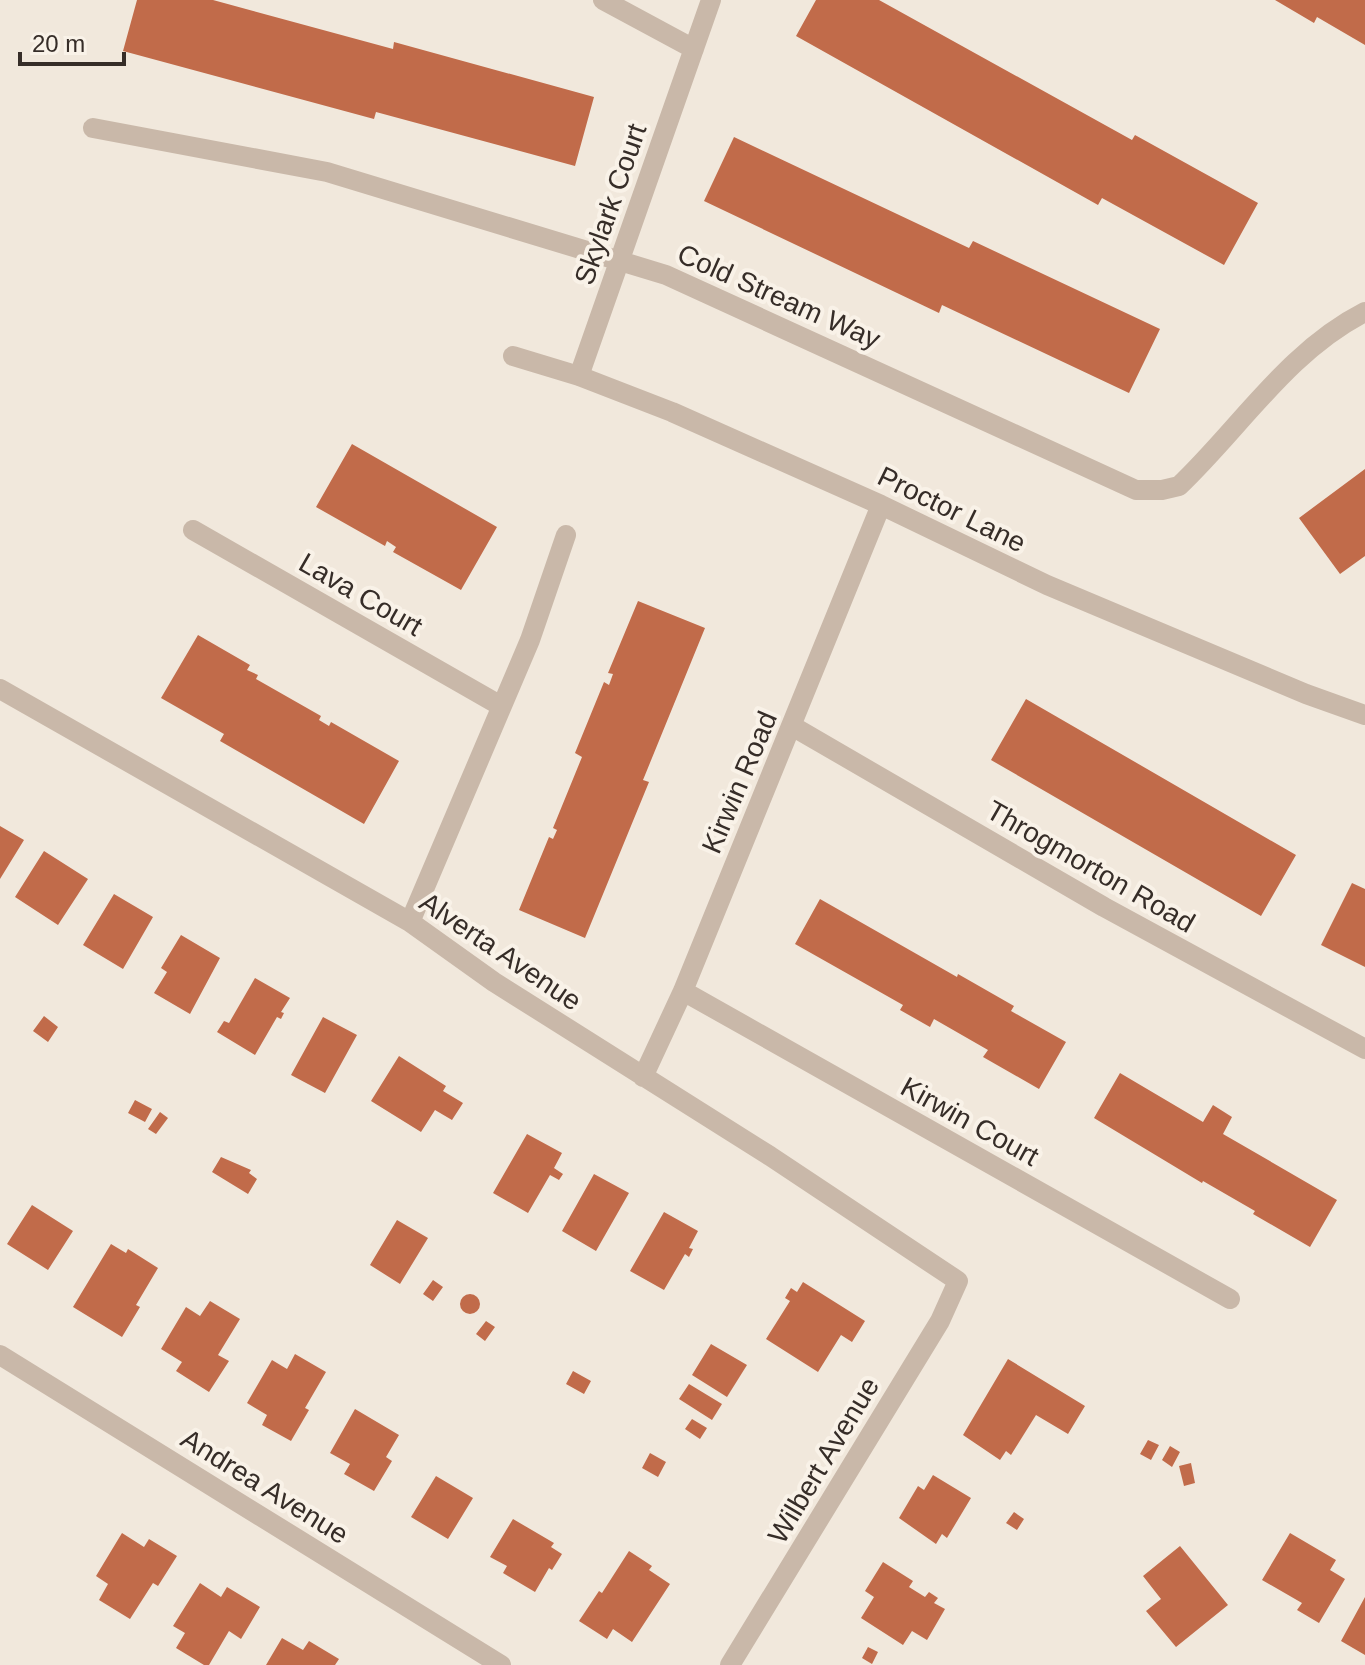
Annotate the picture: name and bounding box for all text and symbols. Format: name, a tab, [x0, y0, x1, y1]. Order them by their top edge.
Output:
scale bar	[20, 16, 124, 66]
text: 20 m	[32, 30, 85, 57]
street label: Skylark Court	[568, 119, 653, 289]
street label: Cold Stream Way	[673, 238, 885, 355]
street label: Proctor Lane	[873, 460, 1031, 559]
street label: Lava Court	[294, 547, 428, 642]
street label: Kirwin Road	[696, 707, 783, 858]
street label: Throgmorton Road	[981, 794, 1200, 939]
street label: Alverta Avenue	[414, 886, 587, 1017]
street label: Kirwin Court	[896, 1071, 1044, 1172]
street label: Wilbert Avenue	[762, 1372, 885, 1549]
street label: Andrea Avenue	[176, 1423, 354, 1550]

